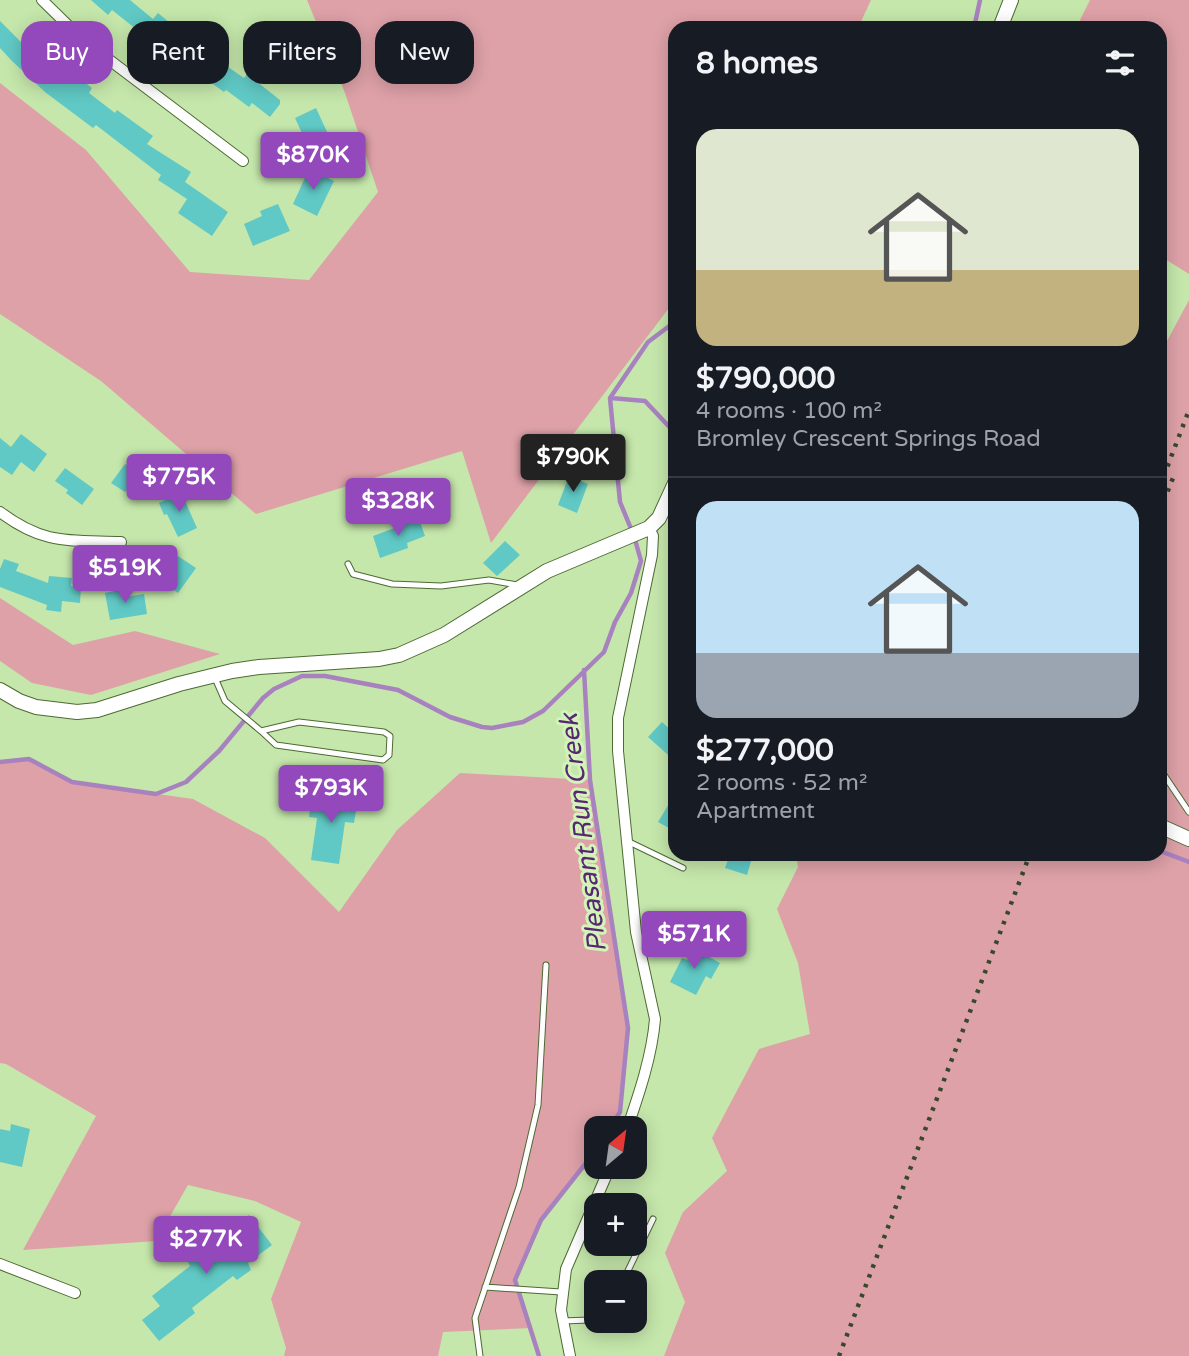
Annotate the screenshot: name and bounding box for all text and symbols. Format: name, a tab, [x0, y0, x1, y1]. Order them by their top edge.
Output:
chip: Buy	[21, 21, 113, 84]
chip: Rent	[127, 21, 229, 84]
chip: Filters	[243, 21, 361, 84]
chip: New	[375, 21, 474, 84]
icon: filters	[1101, 44, 1139, 82]
text: 8 homes	[696, 45, 818, 82]
pin: $870K	[264, 132, 362, 192]
text: $870K	[277, 141, 349, 169]
icon: home	[855, 174, 981, 300]
text: $790,000	[696, 360, 835, 397]
text: 4 rooms · 100 m²	[696, 397, 882, 425]
text: Bromley Crescent Springs Road	[696, 425, 1041, 453]
pin: $790K	[524, 434, 622, 494]
text: $790K	[537, 443, 609, 471]
pin: $775K	[130, 454, 228, 514]
text: $775K	[143, 463, 215, 491]
pin: $328K	[349, 478, 447, 538]
text: $328K	[362, 487, 434, 515]
pin: $519K	[76, 546, 174, 605]
icon: home	[855, 546, 981, 672]
text: $519K	[89, 554, 161, 582]
water label: Pleasant Run Creek	[553, 710, 613, 954]
text: $277,000	[696, 732, 834, 769]
pin: $793K	[282, 766, 380, 825]
text: 2 rooms · 52 m²	[696, 769, 867, 797]
text: $793K	[295, 774, 367, 802]
text: Apartment	[696, 797, 815, 825]
pin: $571K	[645, 912, 743, 971]
text: $571K	[658, 920, 730, 948]
north arrow	[584, 1116, 648, 1180]
map controls	[584, 1116, 647, 1333]
button: +	[584, 1193, 647, 1256]
pin: $277K	[157, 1216, 255, 1276]
text: $277K	[170, 1225, 242, 1253]
button: −	[584, 1270, 647, 1333]

